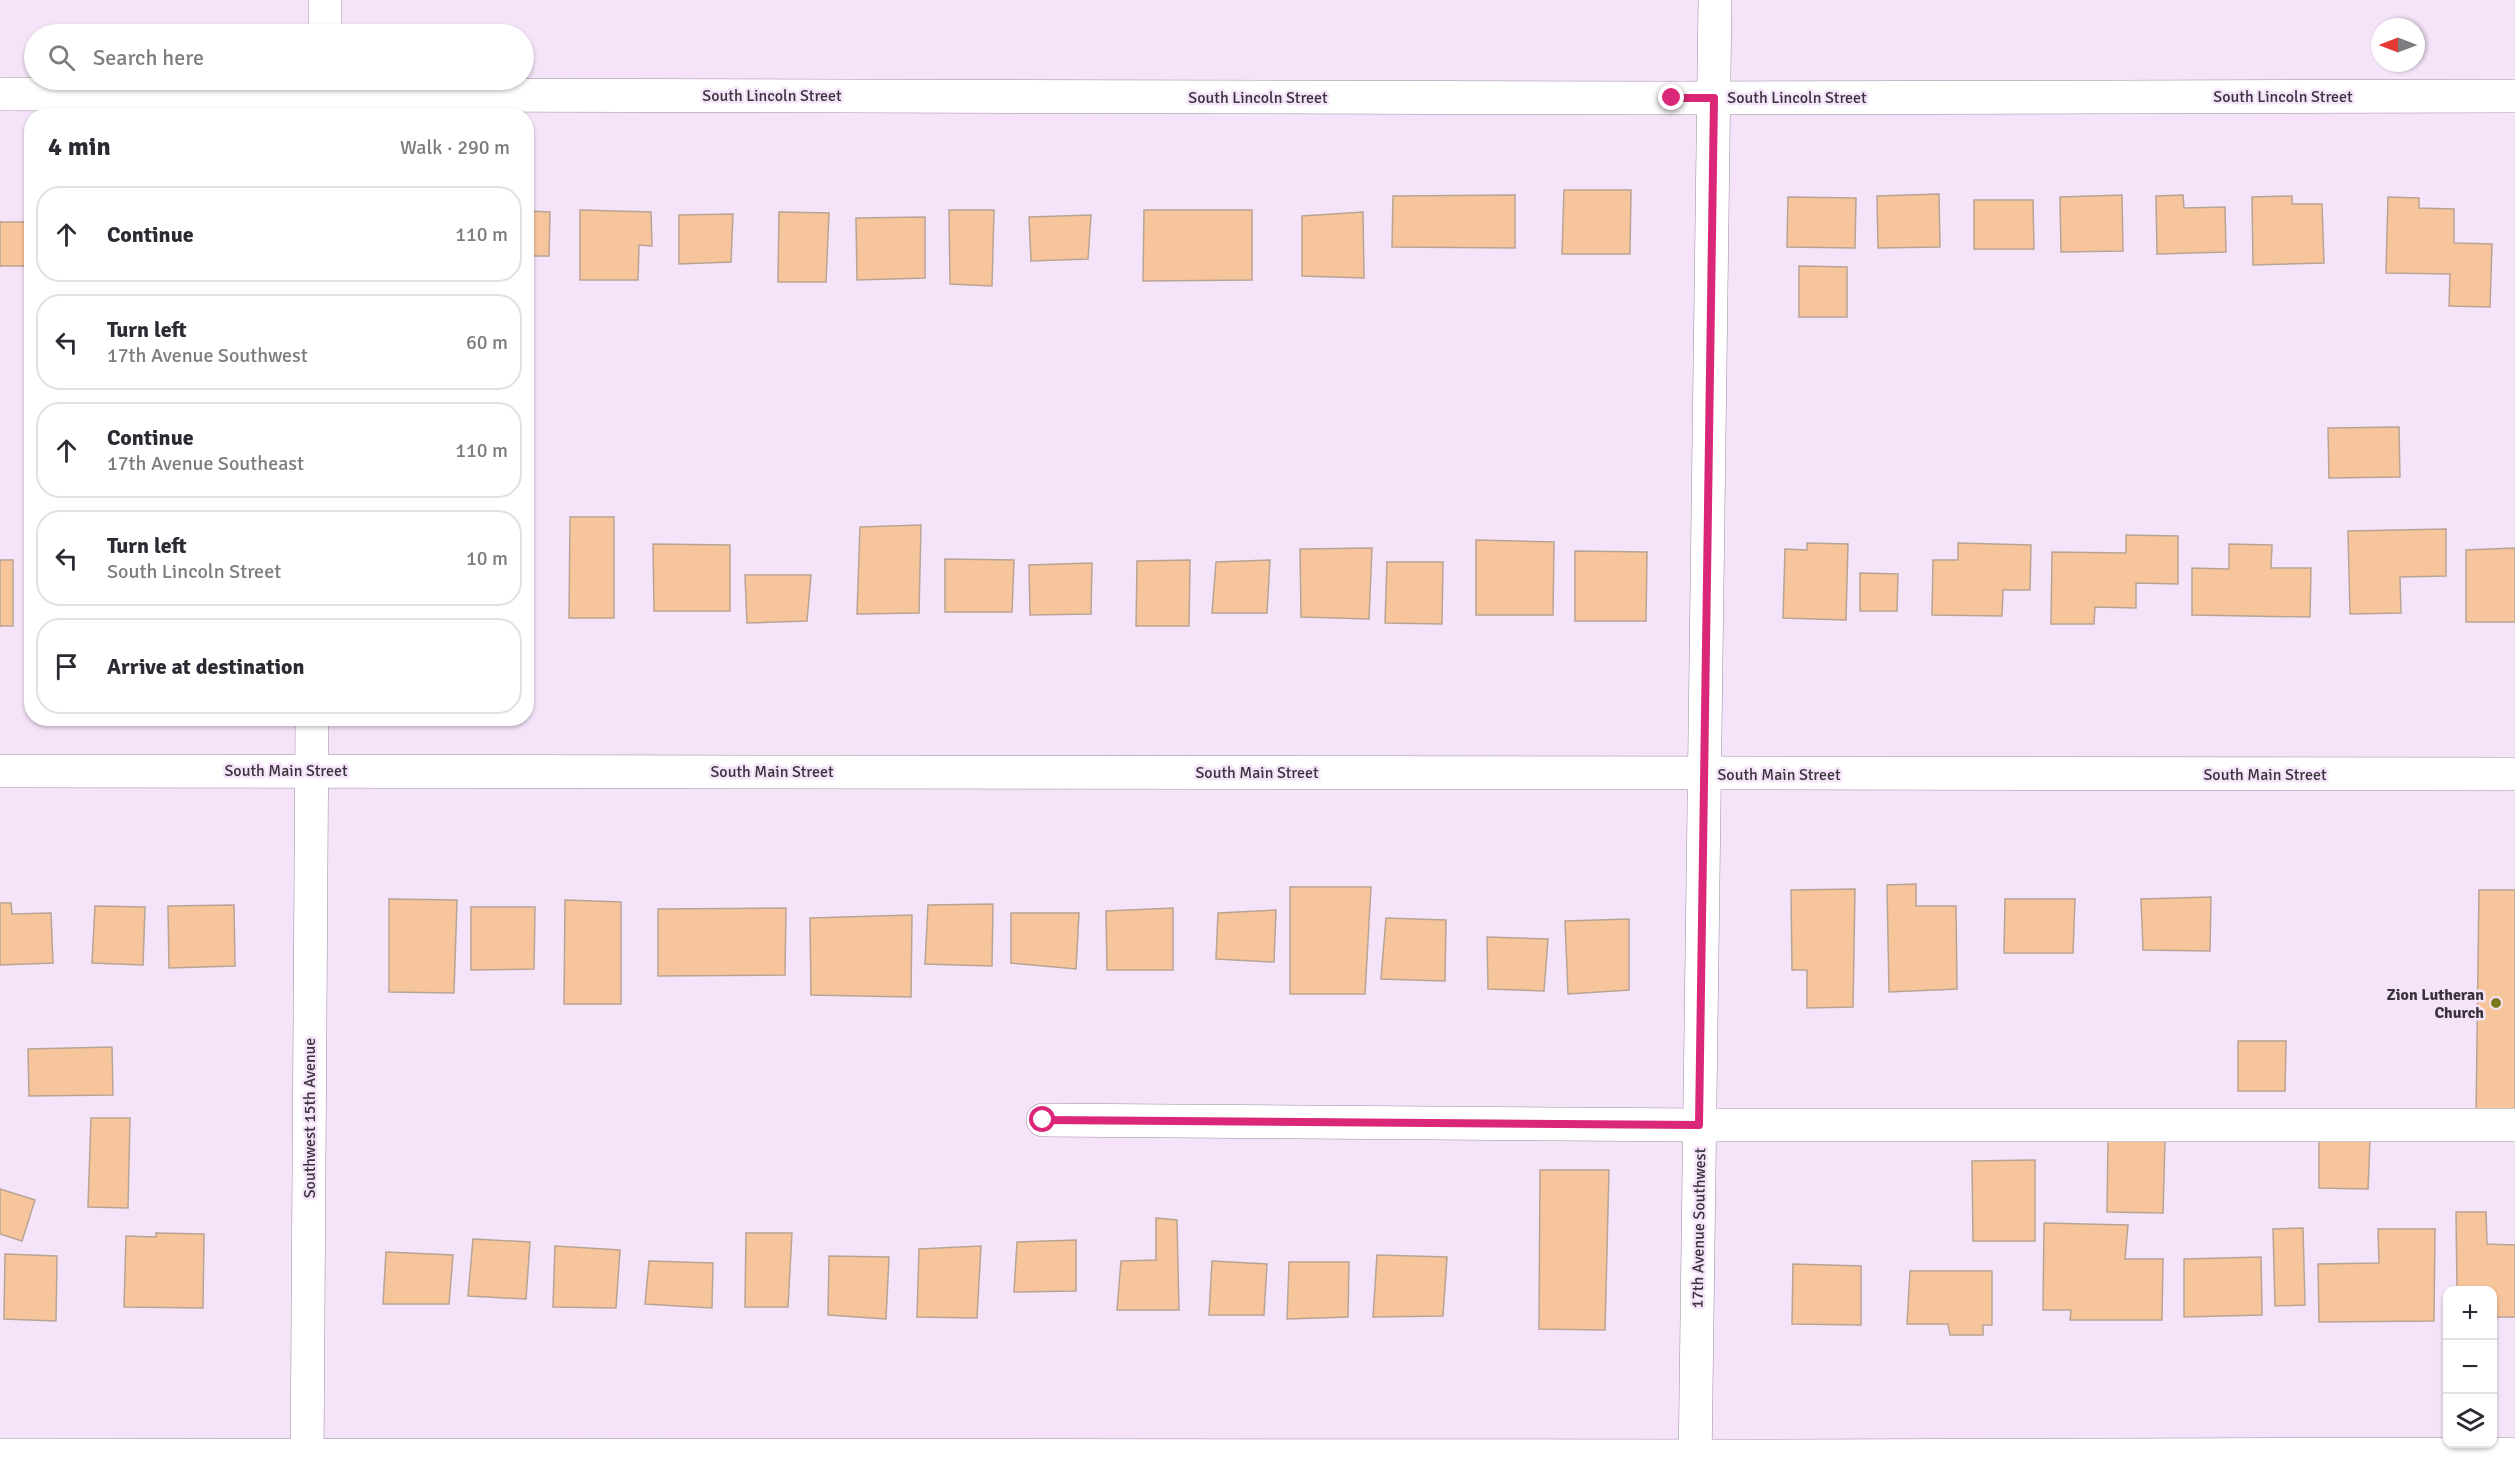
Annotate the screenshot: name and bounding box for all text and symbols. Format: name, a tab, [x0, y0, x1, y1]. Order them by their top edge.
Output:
north arrow	[2371, 18, 2425, 72]
search box	[24, 24, 534, 90]
icon: search	[45, 41, 78, 74]
text: Search here	[93, 44, 204, 71]
route end	[1658, 84, 1684, 110]
street label: South Lincoln Street	[702, 86, 842, 106]
street label: South Lincoln Street	[2213, 87, 2353, 107]
street label: South Lincoln Street	[1188, 88, 1328, 108]
street label: South Lincoln Street	[1727, 88, 1867, 108]
text: 4 min	[48, 131, 111, 163]
text: Walk · 290 m	[400, 135, 510, 160]
icon: ahead	[50, 218, 83, 251]
text: Continue	[107, 221, 194, 248]
text: 110 m	[455, 222, 508, 247]
text: Turn left	[107, 316, 187, 343]
icon: left	[50, 326, 83, 359]
text: 60 m	[466, 330, 508, 355]
text: 17th Avenue Southwest	[107, 343, 308, 368]
text: Continue	[107, 424, 194, 451]
icon: ahead	[50, 434, 83, 467]
text: 110 m	[455, 438, 508, 463]
text: 17th Avenue Southeast	[107, 451, 304, 476]
text: Turn left	[107, 532, 187, 559]
icon: left	[50, 542, 83, 575]
text: 10 m	[466, 546, 508, 571]
text: South Lincoln Street	[107, 559, 281, 584]
icon: arrive	[50, 650, 83, 683]
text: Arrive at destination	[107, 653, 304, 680]
street label: South Main Street	[224, 761, 348, 781]
street label: South Main Street	[710, 762, 834, 782]
street label: South Main Street	[1195, 763, 1319, 783]
street label: South Main Street	[1717, 765, 1841, 785]
street label: South Main Street	[2203, 765, 2327, 785]
place label: Zion Lutheran Church	[2387, 985, 2484, 1023]
marker: Zion Lutheran Church	[2489, 996, 2503, 1010]
street label: Southwest 15th Avenue	[300, 1038, 320, 1198]
route start	[1029, 1106, 1055, 1132]
street label: 17th Avenue Southwest	[1688, 1147, 1710, 1309]
map controls	[2443, 1286, 2497, 1448]
button: +	[2443, 1286, 2497, 1340]
button: −	[2443, 1340, 2497, 1394]
button: layers	[2443, 1394, 2497, 1448]

